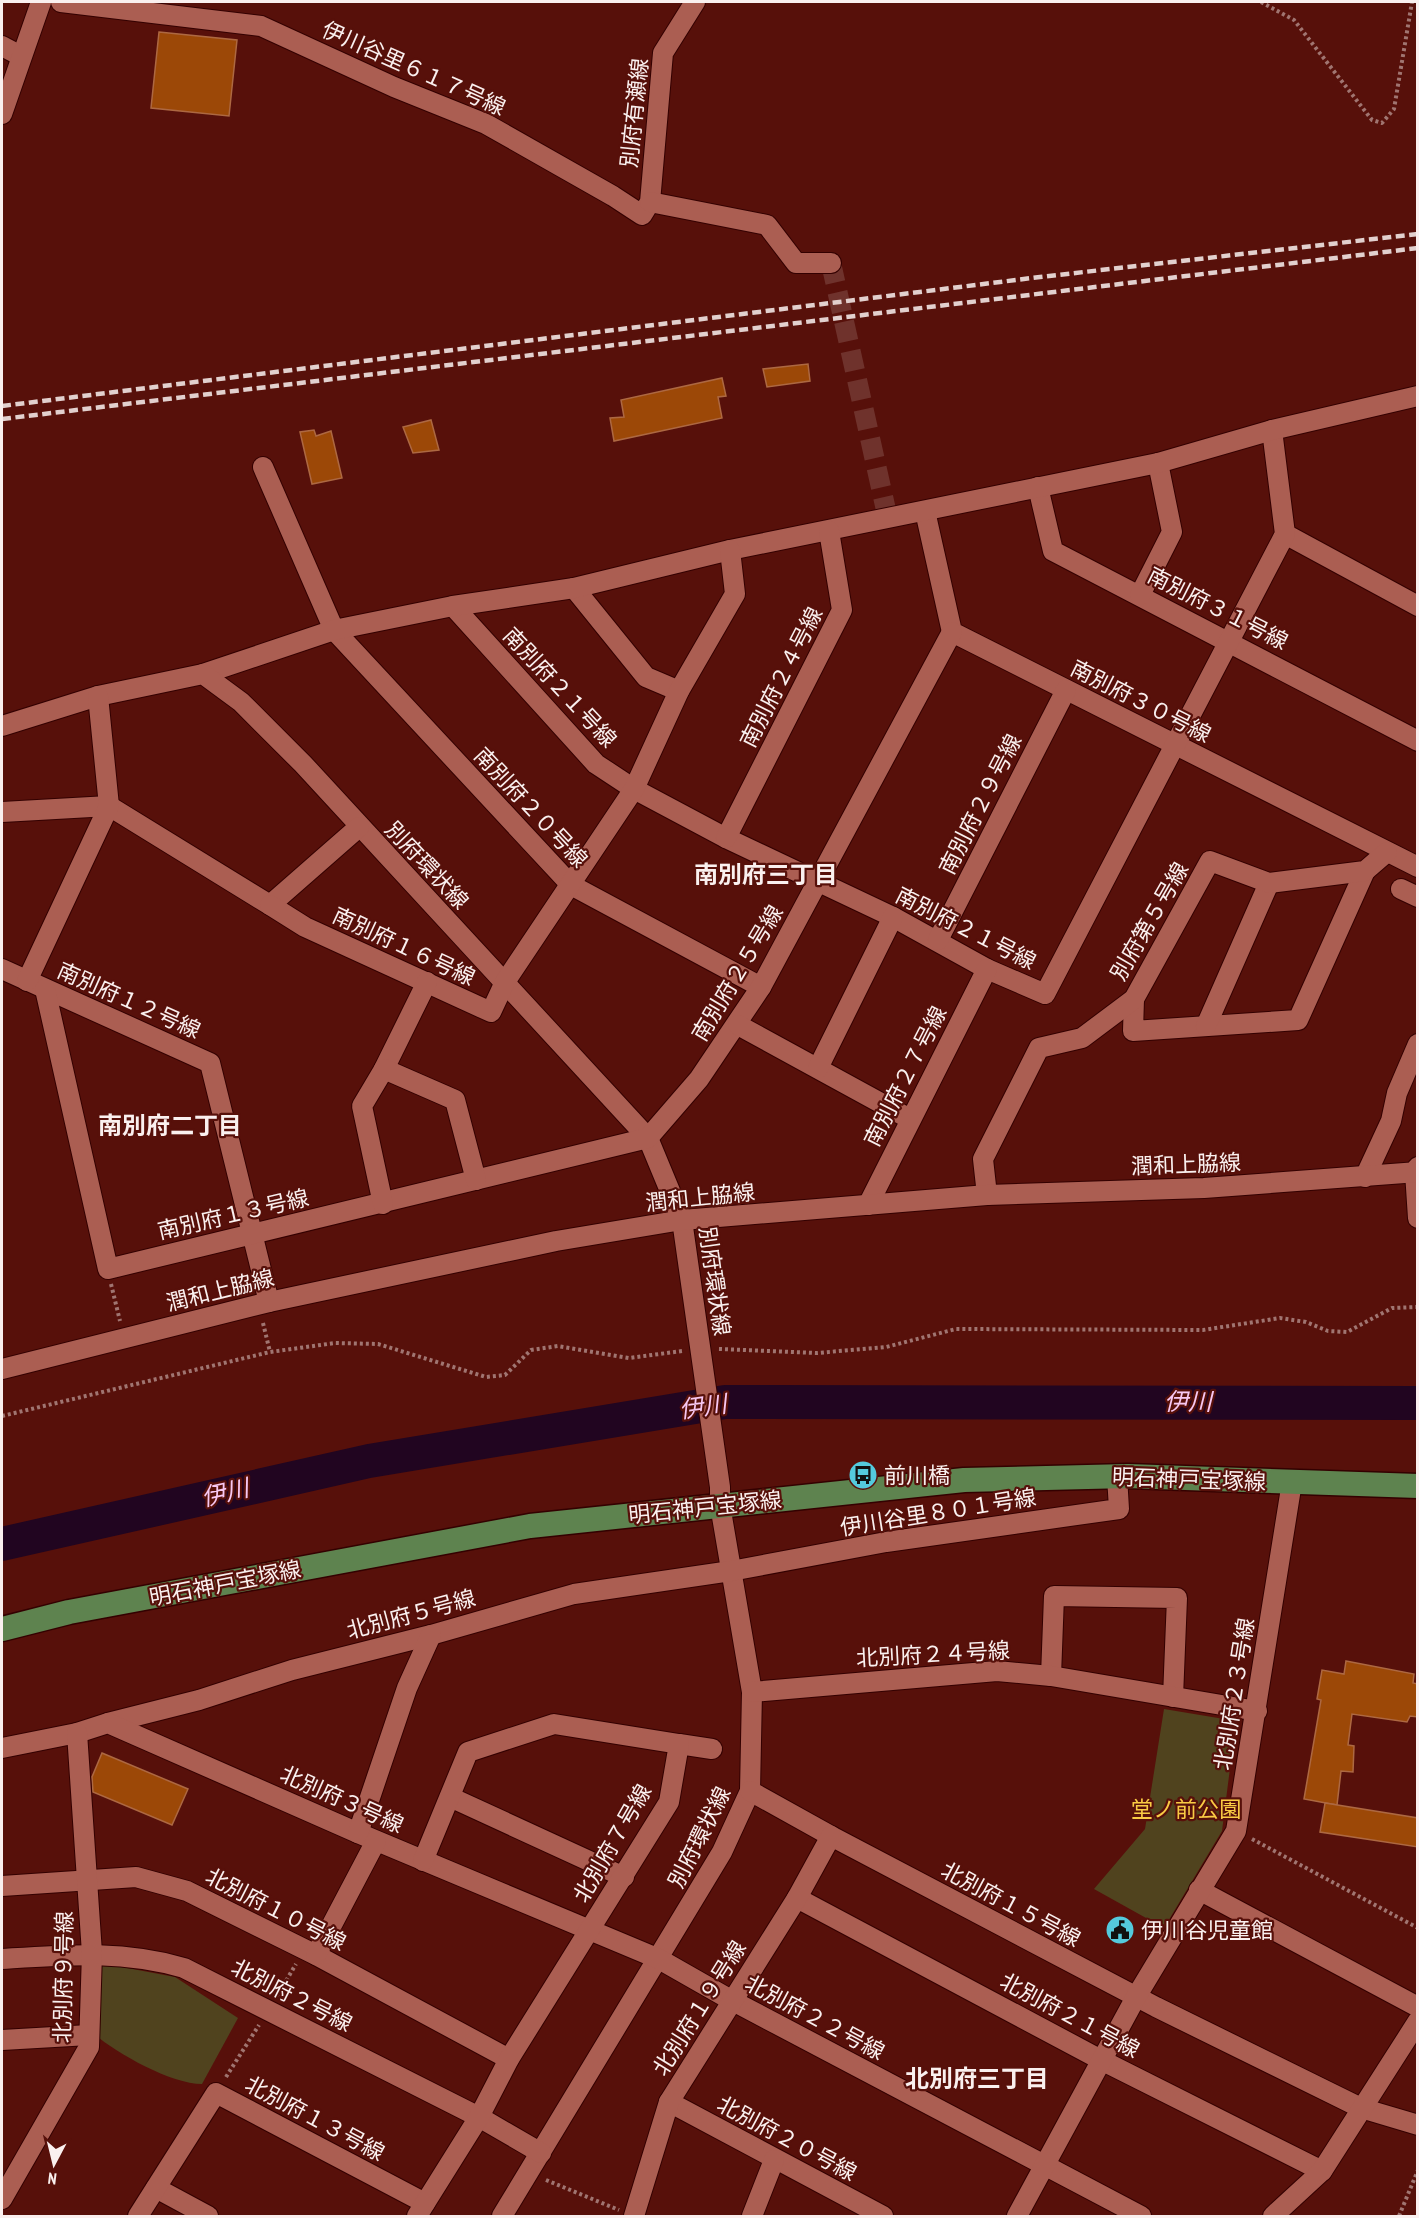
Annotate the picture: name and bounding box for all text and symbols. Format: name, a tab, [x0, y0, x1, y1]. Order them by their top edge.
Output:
street label: 伊川谷里６１７号線	[318, 15, 510, 121]
street label: 別府有瀬線	[614, 57, 654, 169]
street label: 南別府３１号線	[1143, 561, 1293, 655]
street label: 南別府２４号線	[734, 602, 828, 752]
street label: 南別府２１号線	[497, 621, 623, 753]
street label: 南別府３０号線	[1066, 654, 1216, 748]
street label: 南別府２９号線	[933, 729, 1027, 879]
street label: 南別府２０号線	[468, 741, 594, 873]
street label: 別府環状線	[379, 815, 475, 915]
street label: 別府第５号線	[1104, 857, 1194, 985]
district label: 南別府三丁目	[694, 859, 838, 890]
street label: 南別府２１号線	[891, 881, 1041, 975]
street label: 南別府２５号線	[685, 900, 789, 1046]
street label: 南別府１６号線	[328, 901, 480, 991]
street label: 南別府１２号線	[53, 956, 205, 1044]
street label: 南別府２７号線	[858, 1001, 952, 1151]
district label: 南別府二丁目	[98, 1110, 242, 1141]
street label: 潤和上脇線	[1131, 1148, 1241, 1180]
street label: 潤和上脇線	[644, 1177, 756, 1217]
street label: 南別府１３号線	[155, 1183, 311, 1245]
street label: 別府環状線	[693, 1225, 737, 1337]
street label: 潤和上脇線	[163, 1263, 277, 1317]
water label: 伊川	[1164, 1386, 1215, 1417]
water label: 伊川	[677, 1387, 732, 1425]
bus stop icon: 前川橋	[847, 1459, 879, 1491]
place label: 前川橋	[884, 1461, 950, 1489]
street label: 明石神戸宝塚線	[1112, 1462, 1266, 1496]
water label: 伊川	[198, 1471, 255, 1513]
street label: 伊川谷里８０１号線	[838, 1483, 1038, 1541]
street label: 明石神戸宝塚線	[627, 1485, 783, 1529]
street label: 明石神戸宝塚線	[147, 1555, 303, 1611]
street label: 北別府５号線	[344, 1583, 478, 1645]
street label: 北別府２３号線	[1208, 1616, 1260, 1772]
street label: 北別府２４号線	[855, 1636, 1011, 1672]
street label: 北別府３号線	[276, 1759, 408, 1839]
street label: 北別府７号線	[567, 1779, 657, 1907]
street label: 別府環状線	[662, 1782, 736, 1892]
park label: 堂ノ前公園	[1131, 1795, 1241, 1823]
street label: 北別府１５号線	[936, 1855, 1086, 1953]
street label: 北別府１０号線	[201, 1862, 351, 1956]
street label: 北別府９号線	[48, 1911, 78, 2043]
public building icon: 伊川谷児童館	[1104, 1914, 1136, 1946]
place label: 伊川谷児童館	[1141, 1916, 1273, 1944]
street label: 北別府１９号線	[646, 1935, 752, 2081]
street label: 北別府２号線	[227, 1953, 357, 2037]
street label: 北別府２１号線	[995, 1966, 1145, 2064]
street label: 北別府２２号線	[740, 1968, 890, 2066]
district label: 北別府三丁目	[905, 2063, 1049, 2094]
street label: 北別府１３号線	[240, 2069, 390, 2167]
street label: 北別府２０号線	[712, 2089, 862, 2187]
north arrow	[24, 2134, 84, 2194]
text: N	[47, 2168, 58, 2189]

